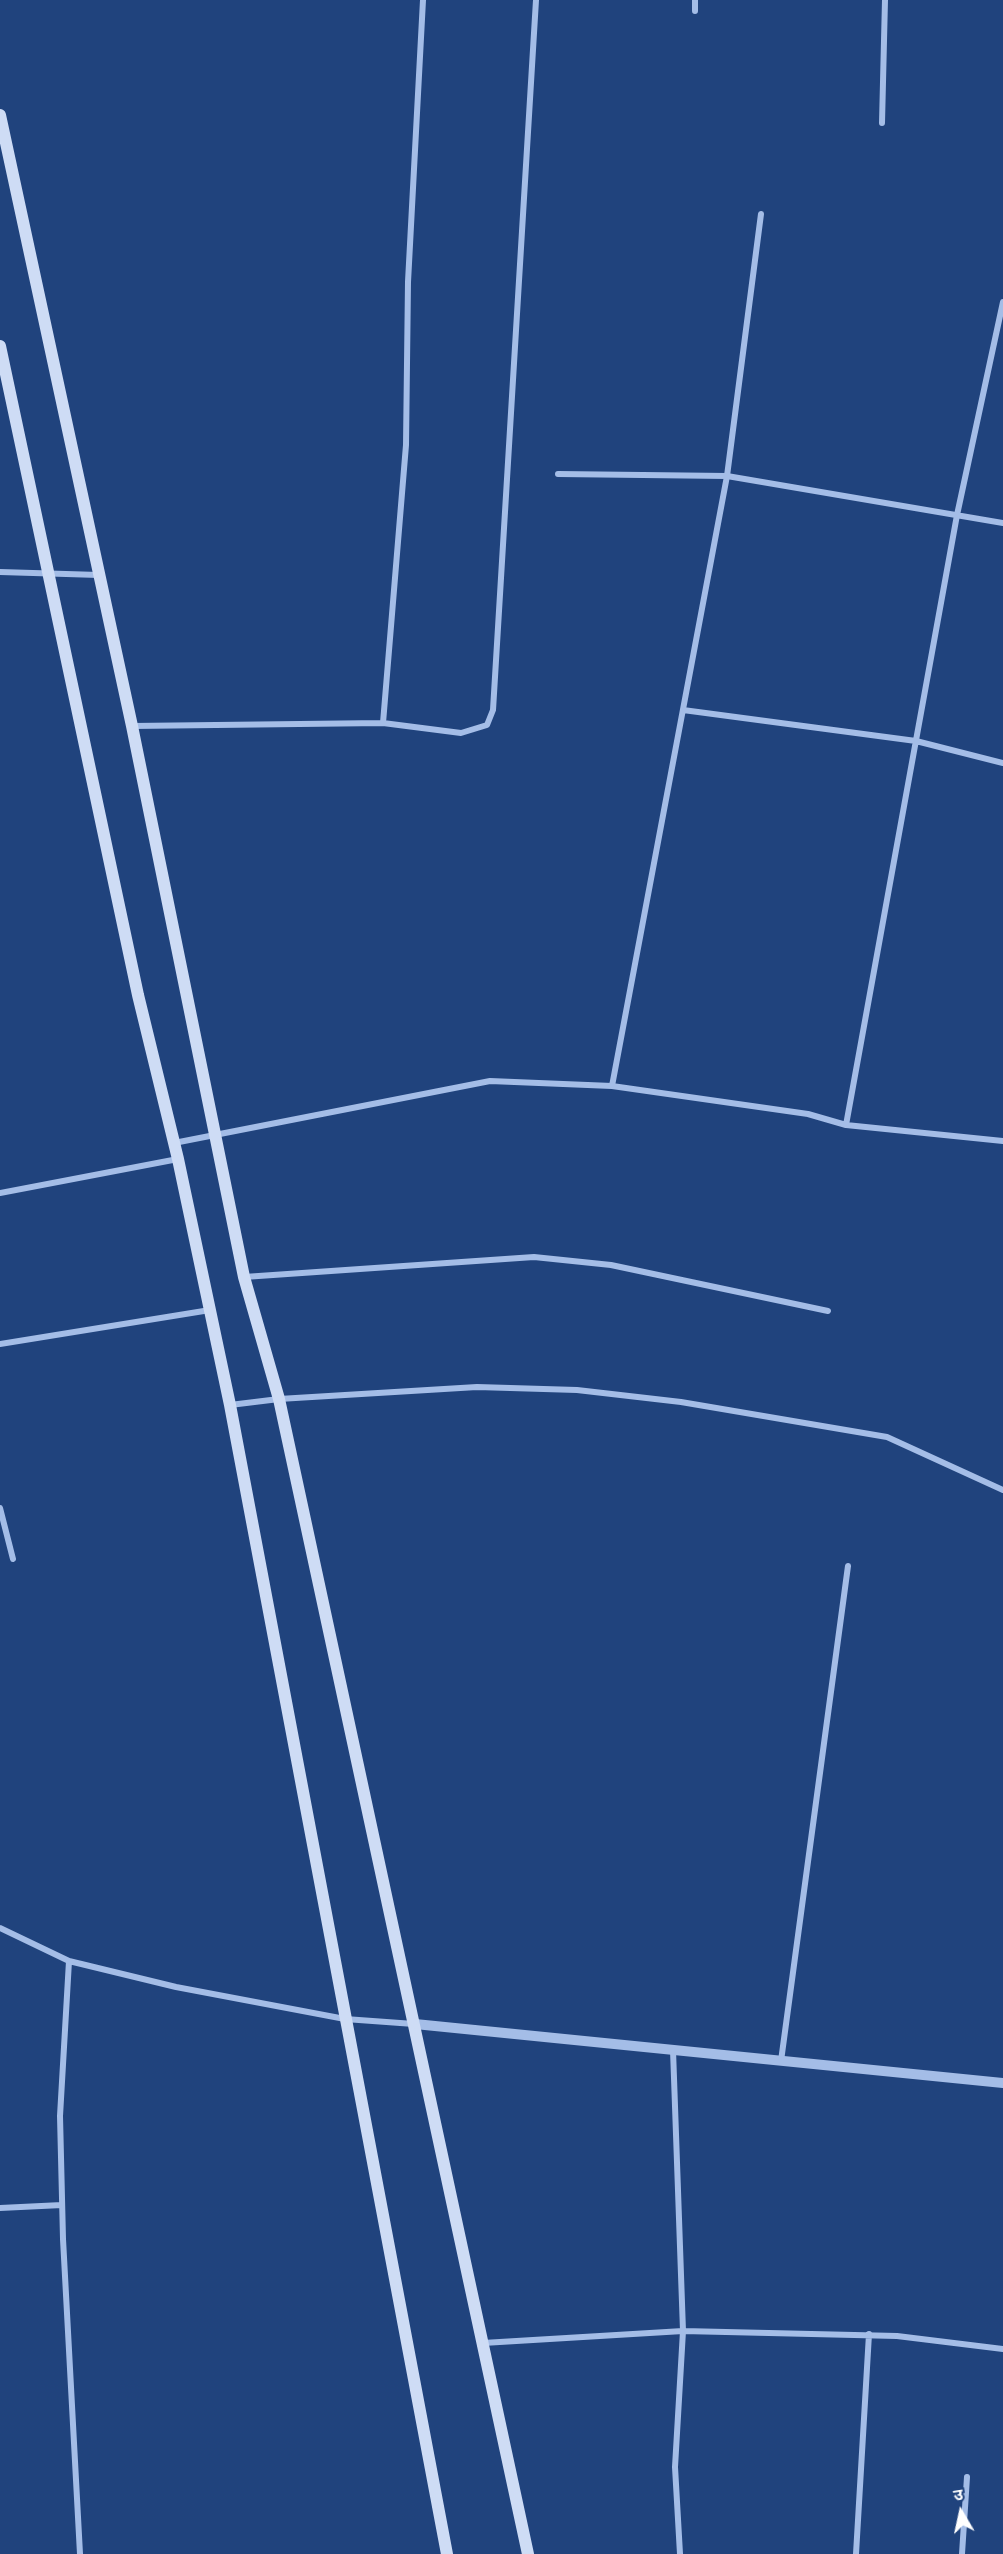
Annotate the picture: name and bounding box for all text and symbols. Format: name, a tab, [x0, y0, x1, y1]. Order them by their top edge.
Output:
north arrow	[931, 2482, 991, 2542]
text: उ	[952, 2483, 965, 2506]

